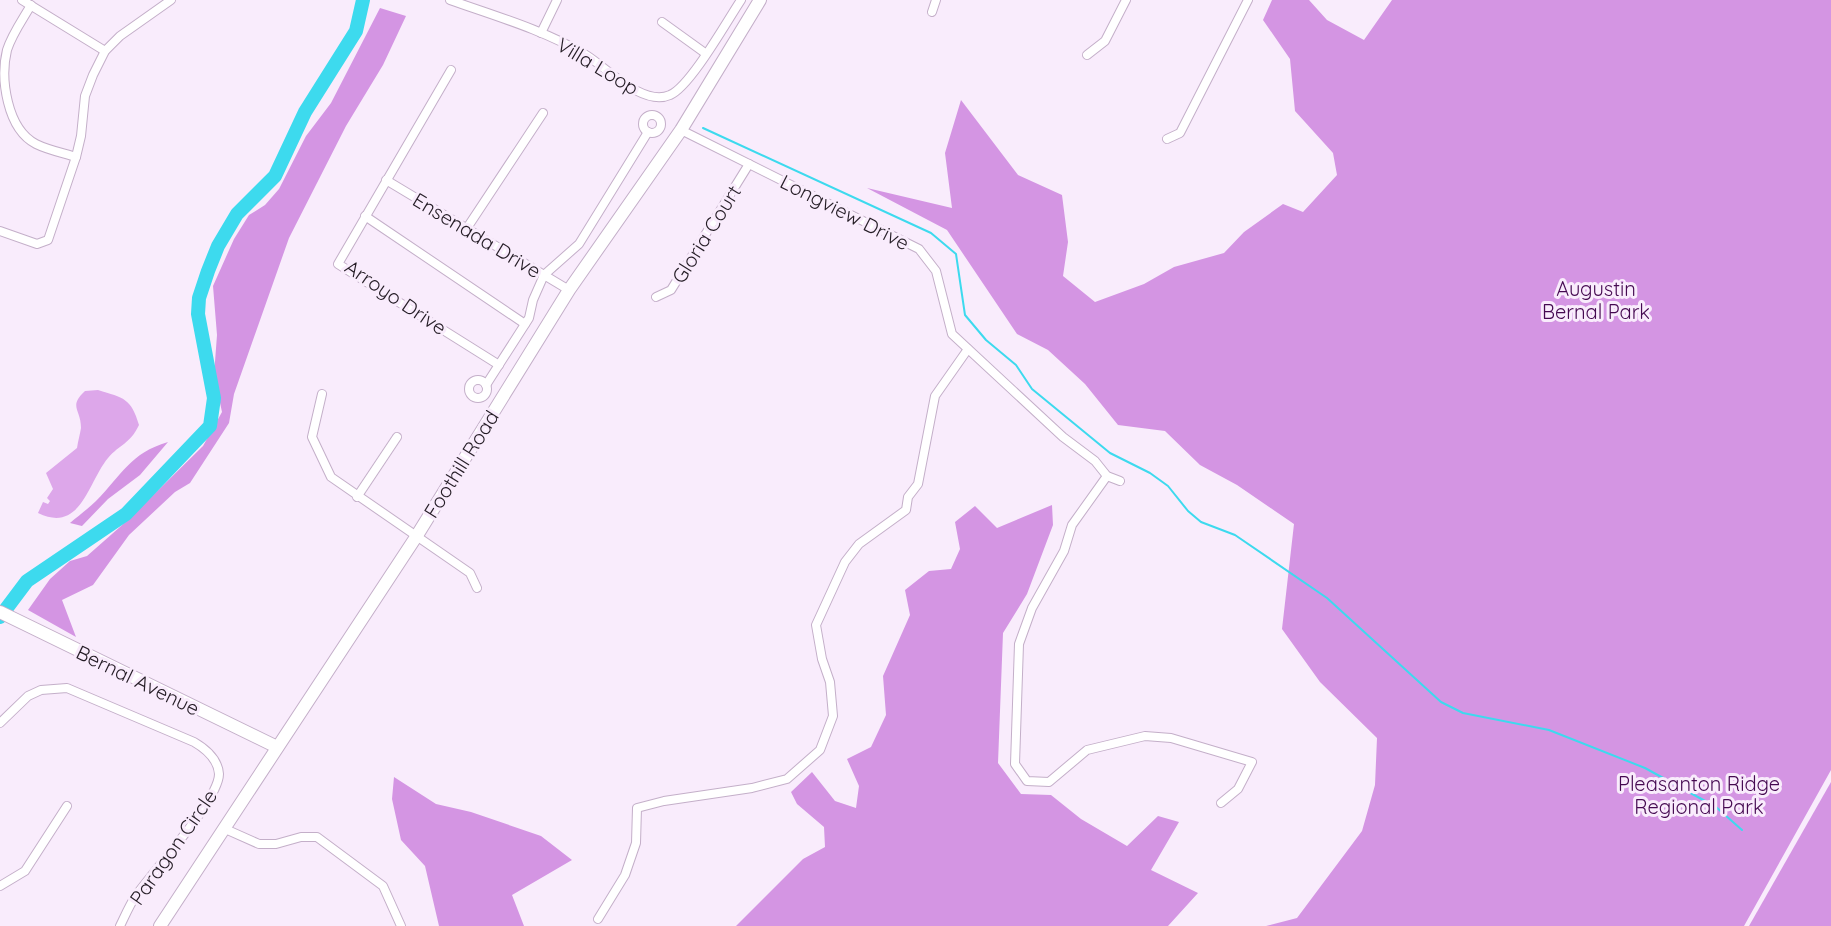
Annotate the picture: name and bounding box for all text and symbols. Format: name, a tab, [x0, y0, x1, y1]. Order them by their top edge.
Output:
street label: Villa Loop	[552, 32, 644, 100]
street label: Longview Drive	[776, 169, 914, 255]
street label: Gloria Court	[666, 180, 746, 288]
street label: Ensenada Drive	[408, 187, 546, 283]
street label: Arroyo Drive	[341, 254, 451, 340]
park label: Augustin Bernal Park	[1542, 276, 1650, 324]
street label: Foothill Road	[418, 406, 504, 522]
street label: Bernal Avenue	[72, 639, 204, 721]
park label: Pleasanton Ridge Regional Park	[1618, 771, 1780, 819]
street label: Paragon Circle	[124, 784, 222, 910]

